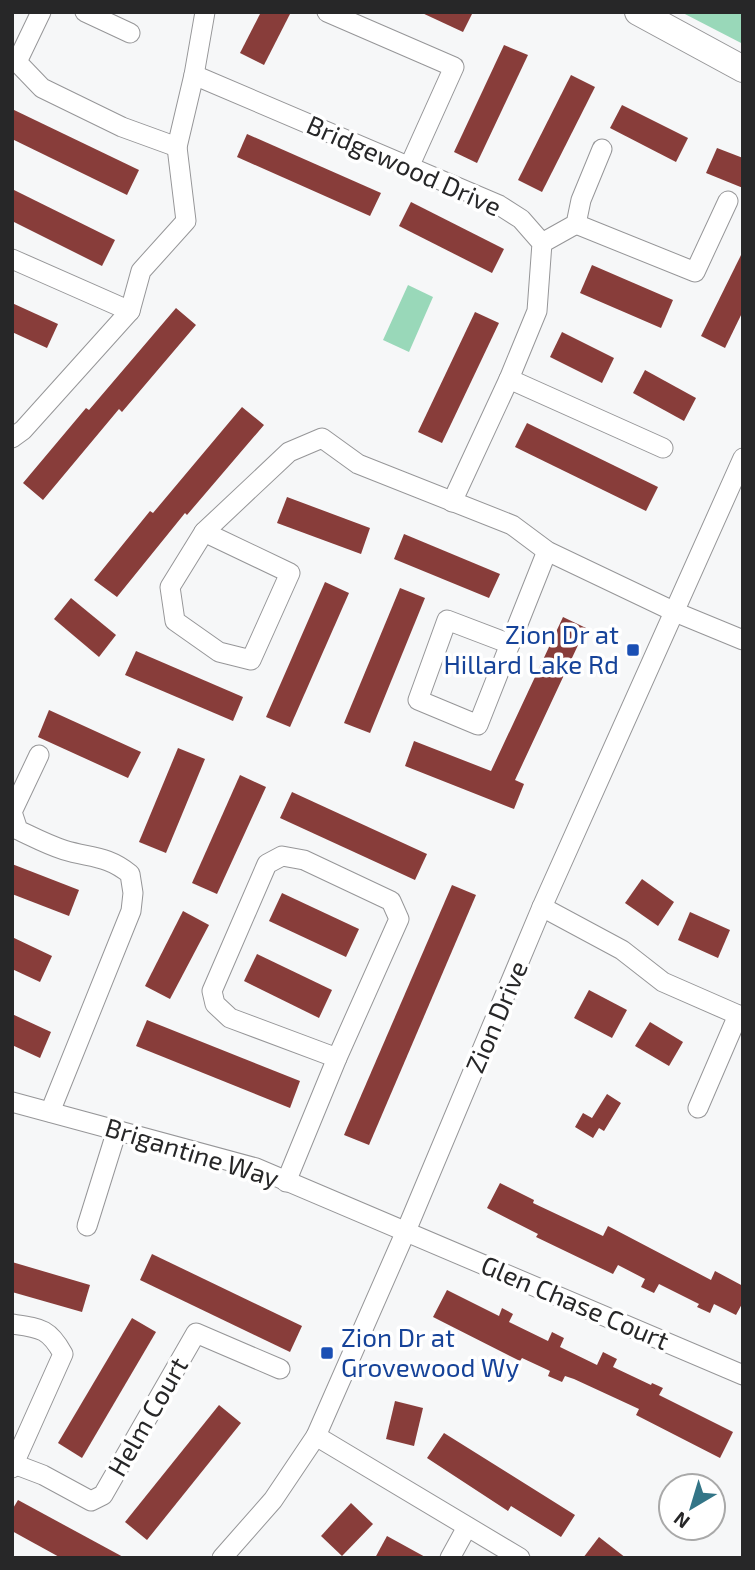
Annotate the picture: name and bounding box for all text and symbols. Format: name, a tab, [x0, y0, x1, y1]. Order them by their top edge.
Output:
street label: Bridgewood Drive	[303, 108, 507, 221]
place label: Zion Dr at Hillard Lake Rd	[443, 618, 619, 679]
marker: Zion Dr at Hillard Lake Rd	[625, 642, 641, 658]
street label: Zion Drive	[458, 956, 533, 1077]
street label: Brigantine Way	[102, 1110, 283, 1193]
street label: Glen Chase Court	[477, 1248, 674, 1355]
place label: Zion Dr at Grovewood Wy	[341, 1321, 520, 1382]
marker: Zion Dr at Grovewood Wy	[319, 1345, 335, 1361]
street label: Helm Court	[100, 1351, 193, 1481]
north arrow	[657, 1472, 727, 1542]
text: N	[669, 1508, 694, 1534]

